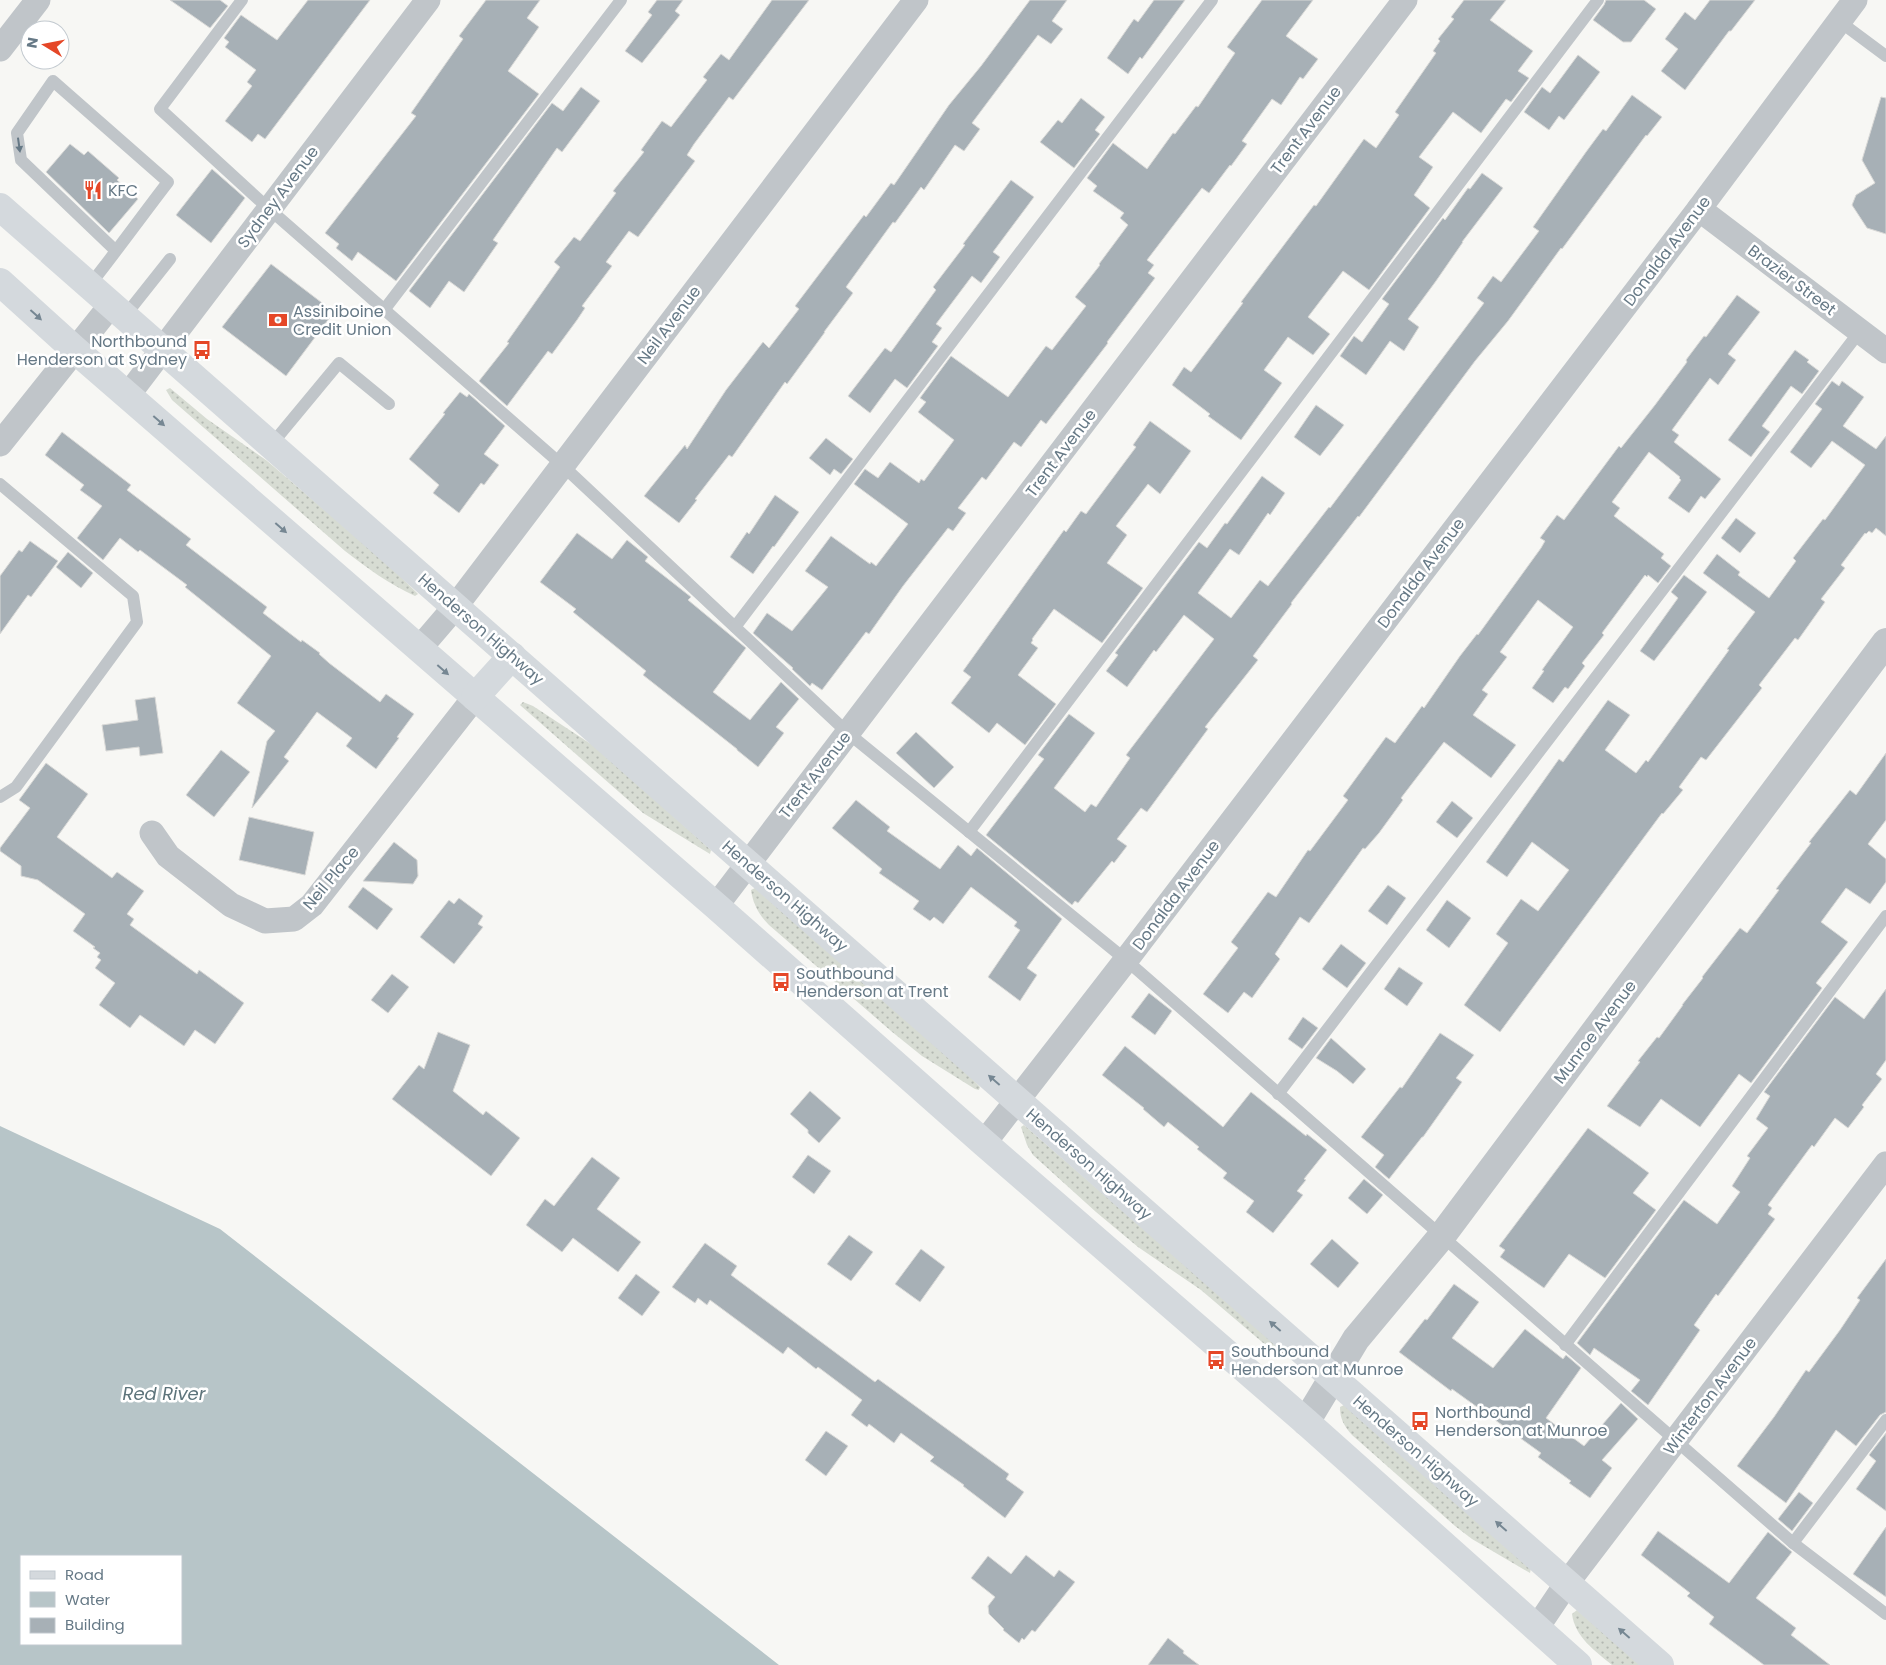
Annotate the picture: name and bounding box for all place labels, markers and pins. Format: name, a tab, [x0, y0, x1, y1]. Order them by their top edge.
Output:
restaurant icon: KFC	[82, 179, 104, 201]
place label: KFC	[108, 179, 138, 202]
place label: Assiniboine Credit Union	[293, 300, 392, 341]
bank icon: Assiniboine Credit Union	[267, 309, 289, 331]
place label: Northbound Henderson at Sydney	[17, 330, 187, 371]
bus stop icon: Northbound Henderson at Sydney	[191, 339, 213, 361]
place label: Southbound Henderson at Trent	[796, 962, 949, 1003]
bus stop icon: Southbound Henderson at Trent	[770, 971, 792, 993]
place label: Southbound Henderson at Munroe	[1231, 1340, 1403, 1381]
bus stop icon: Southbound Henderson at Munroe	[1205, 1349, 1227, 1371]
place label: Northbound Henderson at Munroe	[1435, 1401, 1607, 1442]
bus stop icon: Northbound Henderson at Munroe	[1409, 1410, 1431, 1432]

